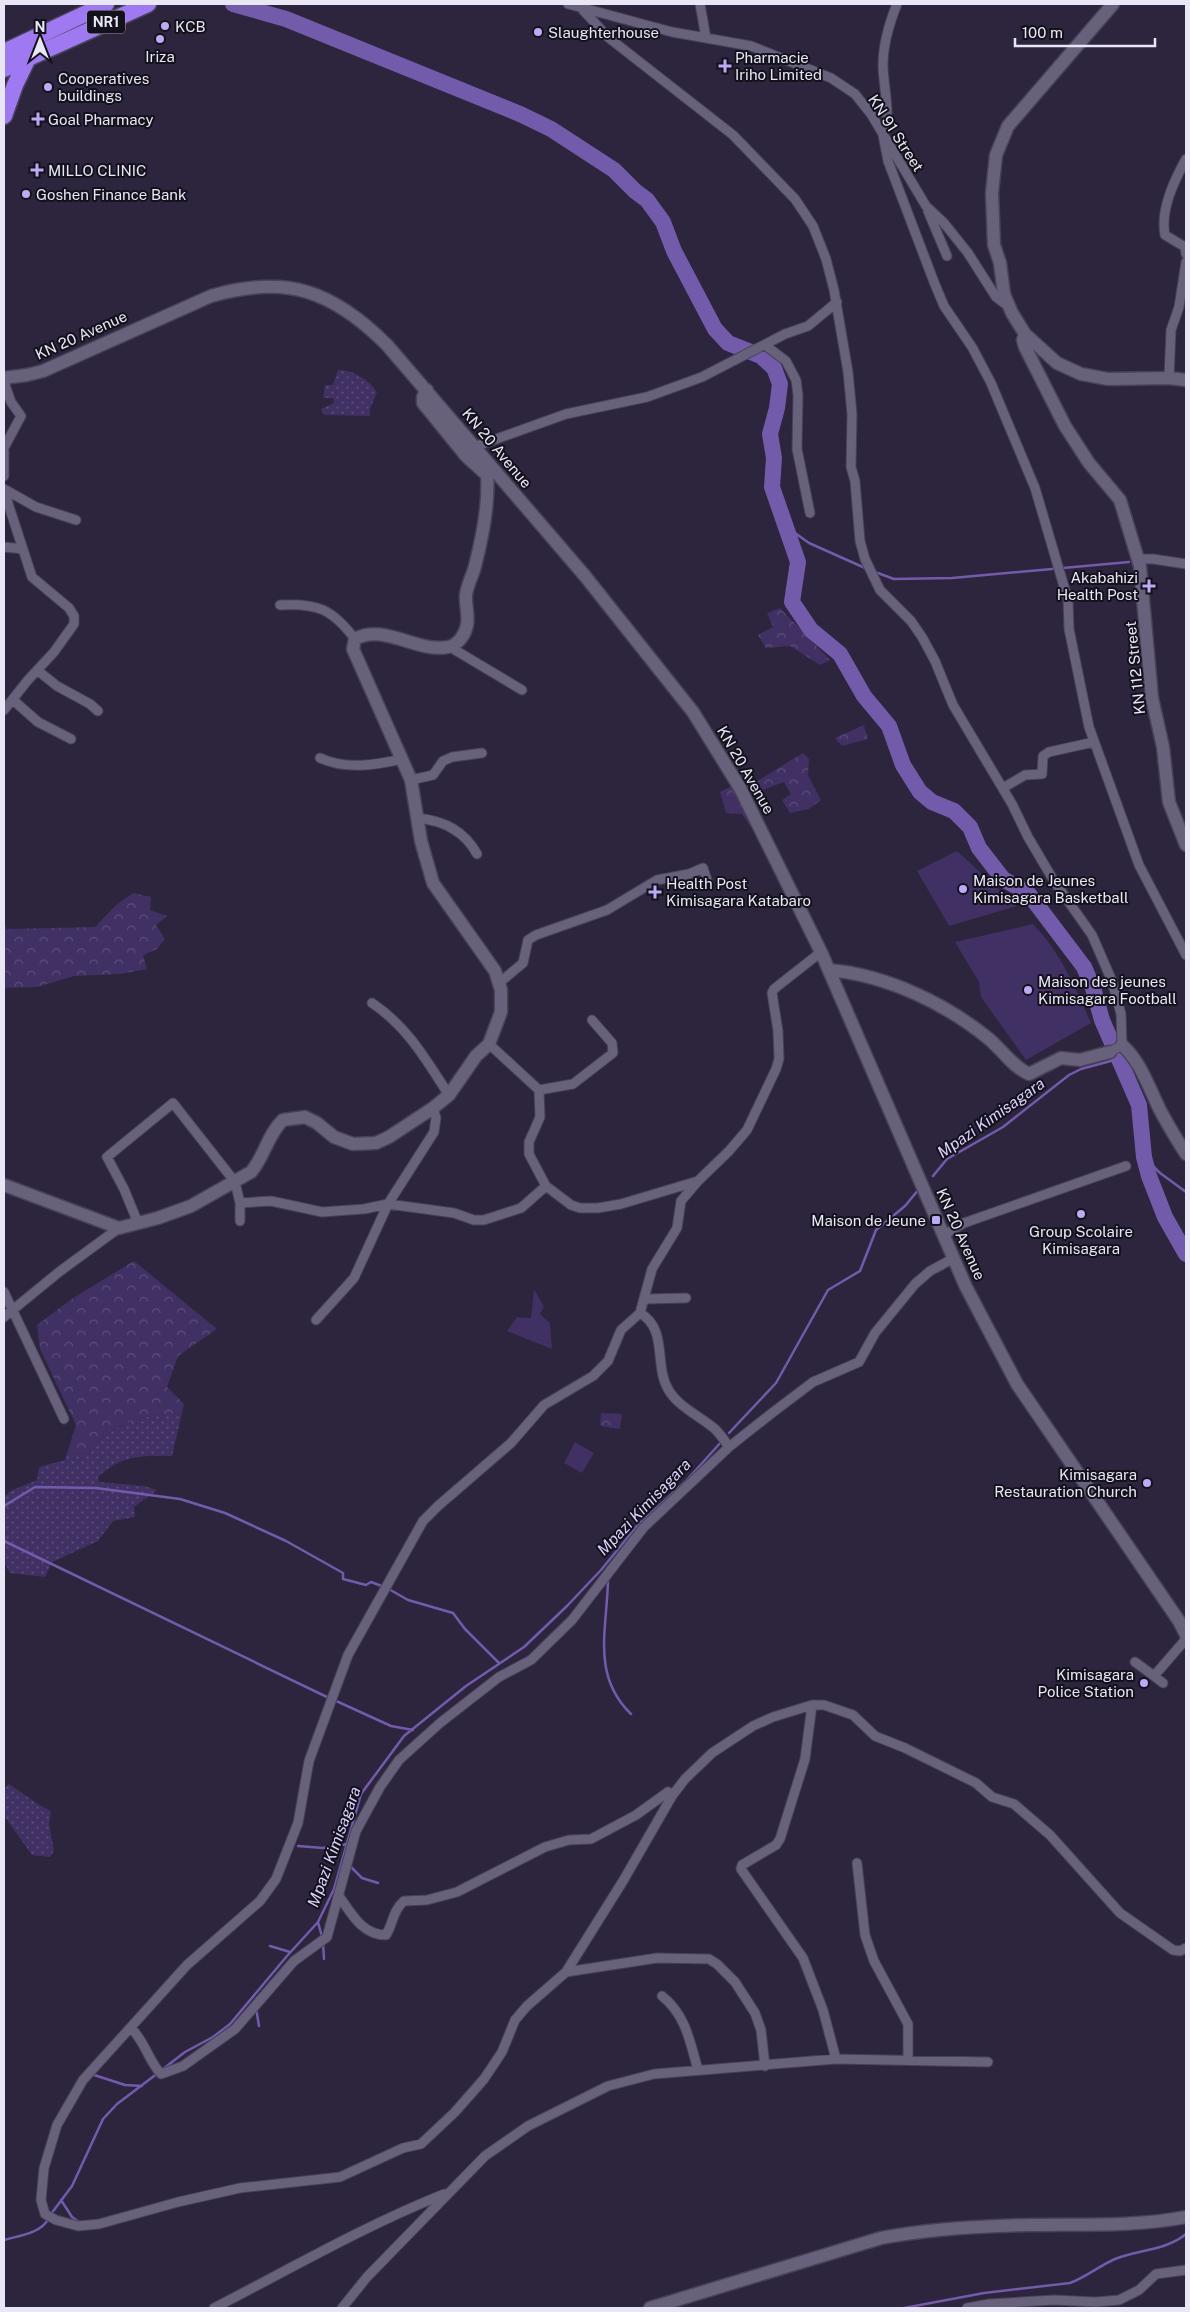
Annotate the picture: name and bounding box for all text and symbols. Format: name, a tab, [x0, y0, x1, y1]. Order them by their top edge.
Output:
road number: NR1	[87, 11, 125, 34]
north arrow	[15, 15, 65, 65]
scale bar	[1015, 15, 1155, 47]
place label: KCB	[175, 18, 206, 35]
text: N	[35, 19, 45, 35]
marker: KCB	[159, 20, 171, 32]
place label: Slaughterhouse	[548, 24, 659, 41]
text: 100 m	[1022, 24, 1063, 41]
marker: Slaughterhouse	[532, 26, 544, 38]
marker: Iriza	[154, 33, 166, 45]
place label: Iriza	[145, 48, 175, 65]
place label: Pharmacie Iriho Limited	[735, 49, 822, 83]
marker: Pharmacie Iriho Limited	[719, 60, 731, 72]
place label: Cooperatives buildings	[58, 70, 149, 104]
marker: Cooperatives buildings	[42, 81, 54, 93]
street label: KN 91 Street	[865, 91, 927, 175]
place label: Goal Pharmacy	[48, 111, 154, 128]
marker: Goal Pharmacy	[32, 113, 44, 125]
place label: MILLO CLINIC	[48, 162, 146, 179]
marker: MILLO CLINIC	[30, 163, 44, 177]
place label: Goshen Finance Bank	[36, 186, 186, 203]
marker: Goshen Finance Bank	[20, 188, 32, 200]
street label: KN 20 Avenue	[33, 307, 129, 363]
street label: KN 20 Avenue	[459, 405, 535, 491]
place label: Akabahizi Health Post	[1057, 569, 1138, 603]
marker: Akabahizi Health Post	[1142, 579, 1156, 593]
street label: KN 112 Street	[1122, 620, 1148, 716]
street label: KN 20 Avenue	[714, 723, 778, 817]
place label: Maison de Jeunes Kimisagara Basketball	[973, 872, 1129, 906]
place label: Health Post Kimisagara Katabaro	[666, 875, 811, 909]
marker: Maison de Jeunes Kimisagara Basketball	[957, 883, 969, 895]
marker: Health Post Kimisagara Katabaro	[648, 885, 662, 899]
place label: Maison des jeunes Kimisagara Football	[1038, 973, 1177, 1007]
marker: Maison des jeunes Kimisagara Football	[1022, 984, 1034, 996]
water label: Mpazi Kimisagara	[934, 1074, 1048, 1162]
street label: KN 20 Avenue	[933, 1186, 989, 1282]
marker: Group Scolaire Kimisagara	[1075, 1208, 1087, 1220]
place label: Maison de Jeune	[811, 1212, 926, 1229]
marker: Maison de Jeune	[930, 1214, 942, 1226]
place label: Group Scolaire Kimisagara	[1029, 1223, 1133, 1257]
water label: Mpazi Kimisagara	[593, 1455, 695, 1559]
place label: Kimisagara Restauration Church	[994, 1466, 1137, 1500]
marker: Kimisagara Restauration Church	[1141, 1477, 1153, 1489]
place label: Kimisagara Police Station	[1038, 1666, 1134, 1700]
marker: Kimisagara Police Station	[1138, 1677, 1150, 1689]
water label: Mpazi Kimisagara	[303, 1784, 365, 1910]

